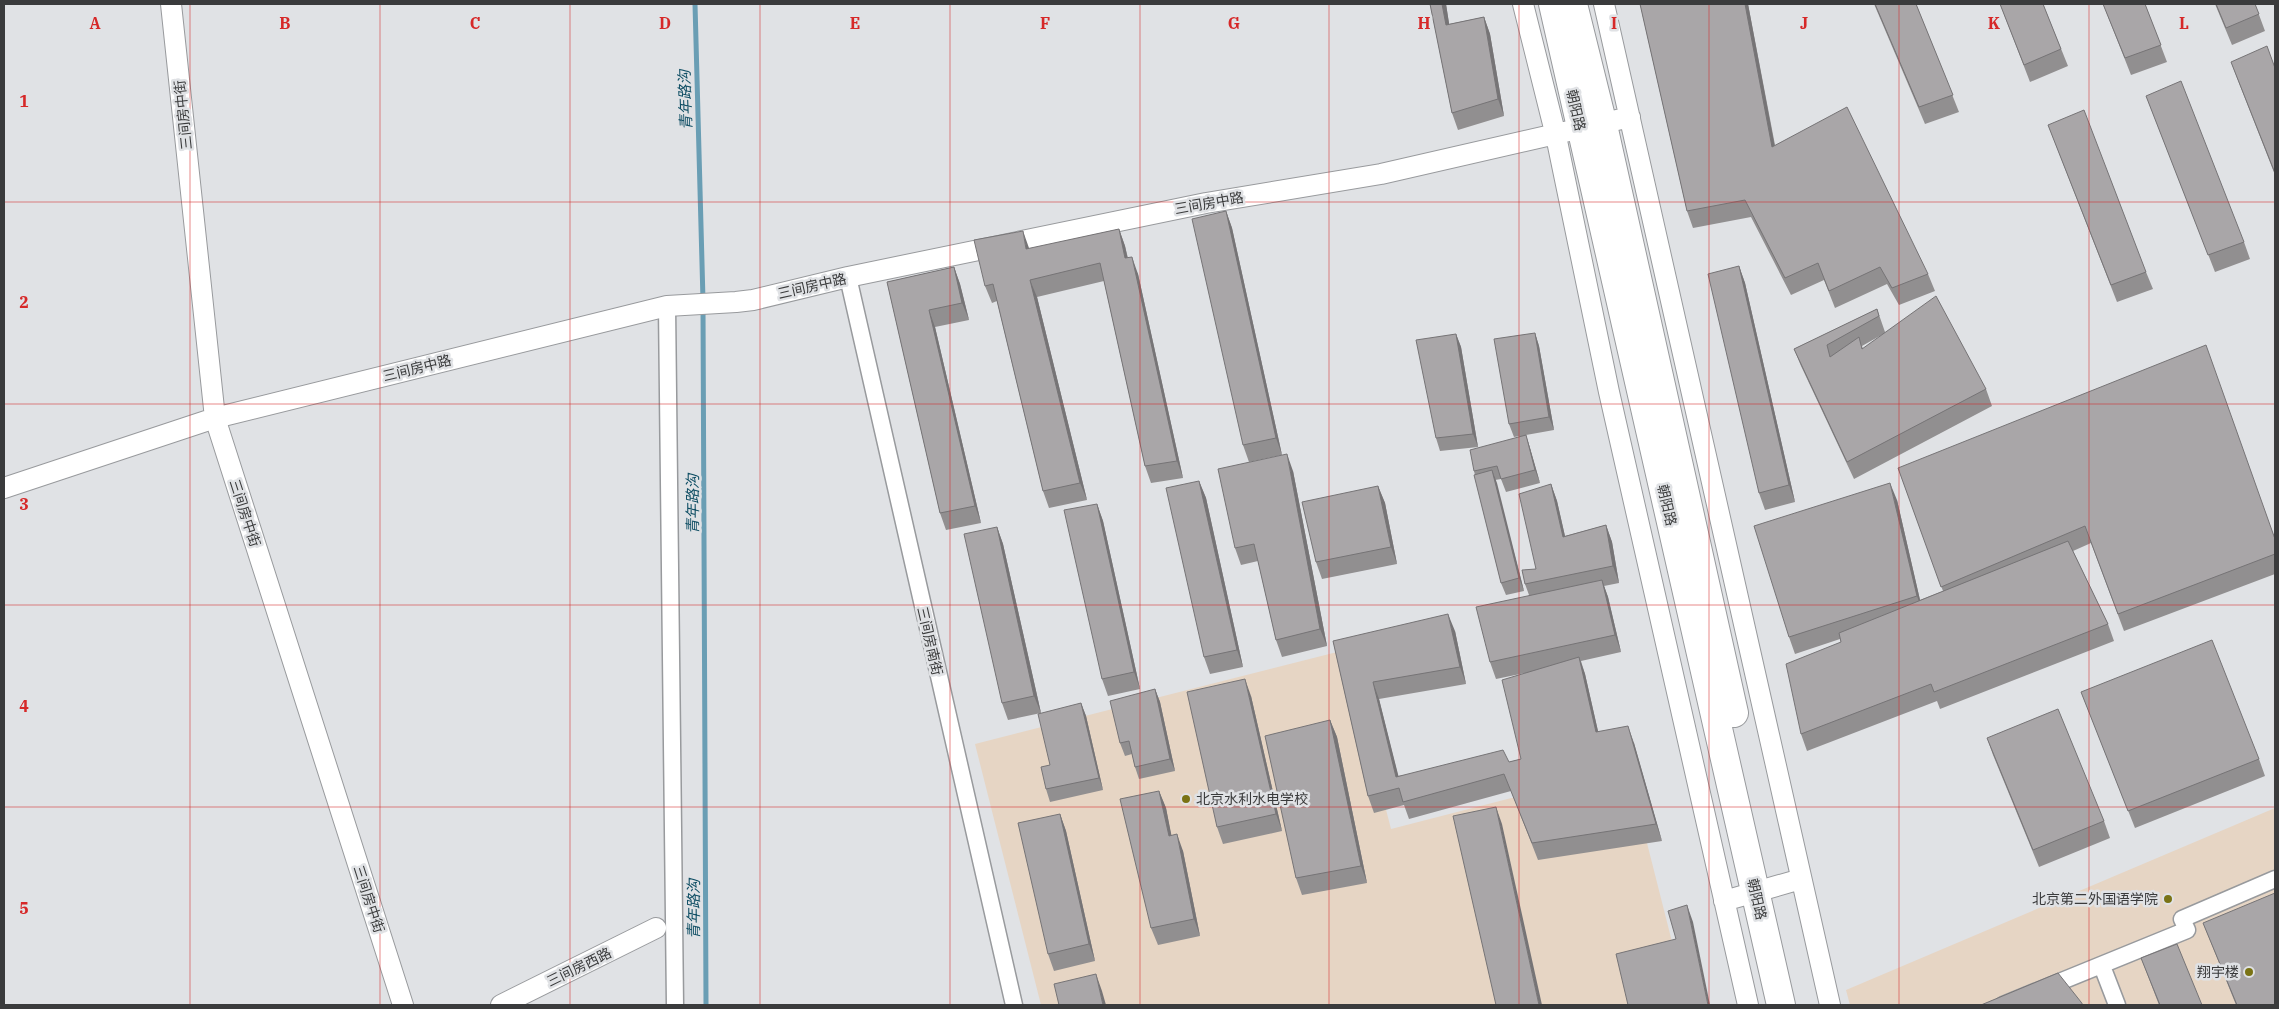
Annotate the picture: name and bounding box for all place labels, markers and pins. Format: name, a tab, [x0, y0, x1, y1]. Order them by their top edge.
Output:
place label: 北京水利水电学校	[1196, 790, 1308, 808]
marker: 北京水利水电学校	[1180, 793, 1192, 805]
place label: 北京第二外国语学院	[2032, 890, 2158, 908]
marker: 北京第二外国语学院	[2162, 893, 2174, 905]
place label: 翔宇楼	[2197, 963, 2239, 981]
marker: 翔宇楼	[2243, 966, 2255, 978]

